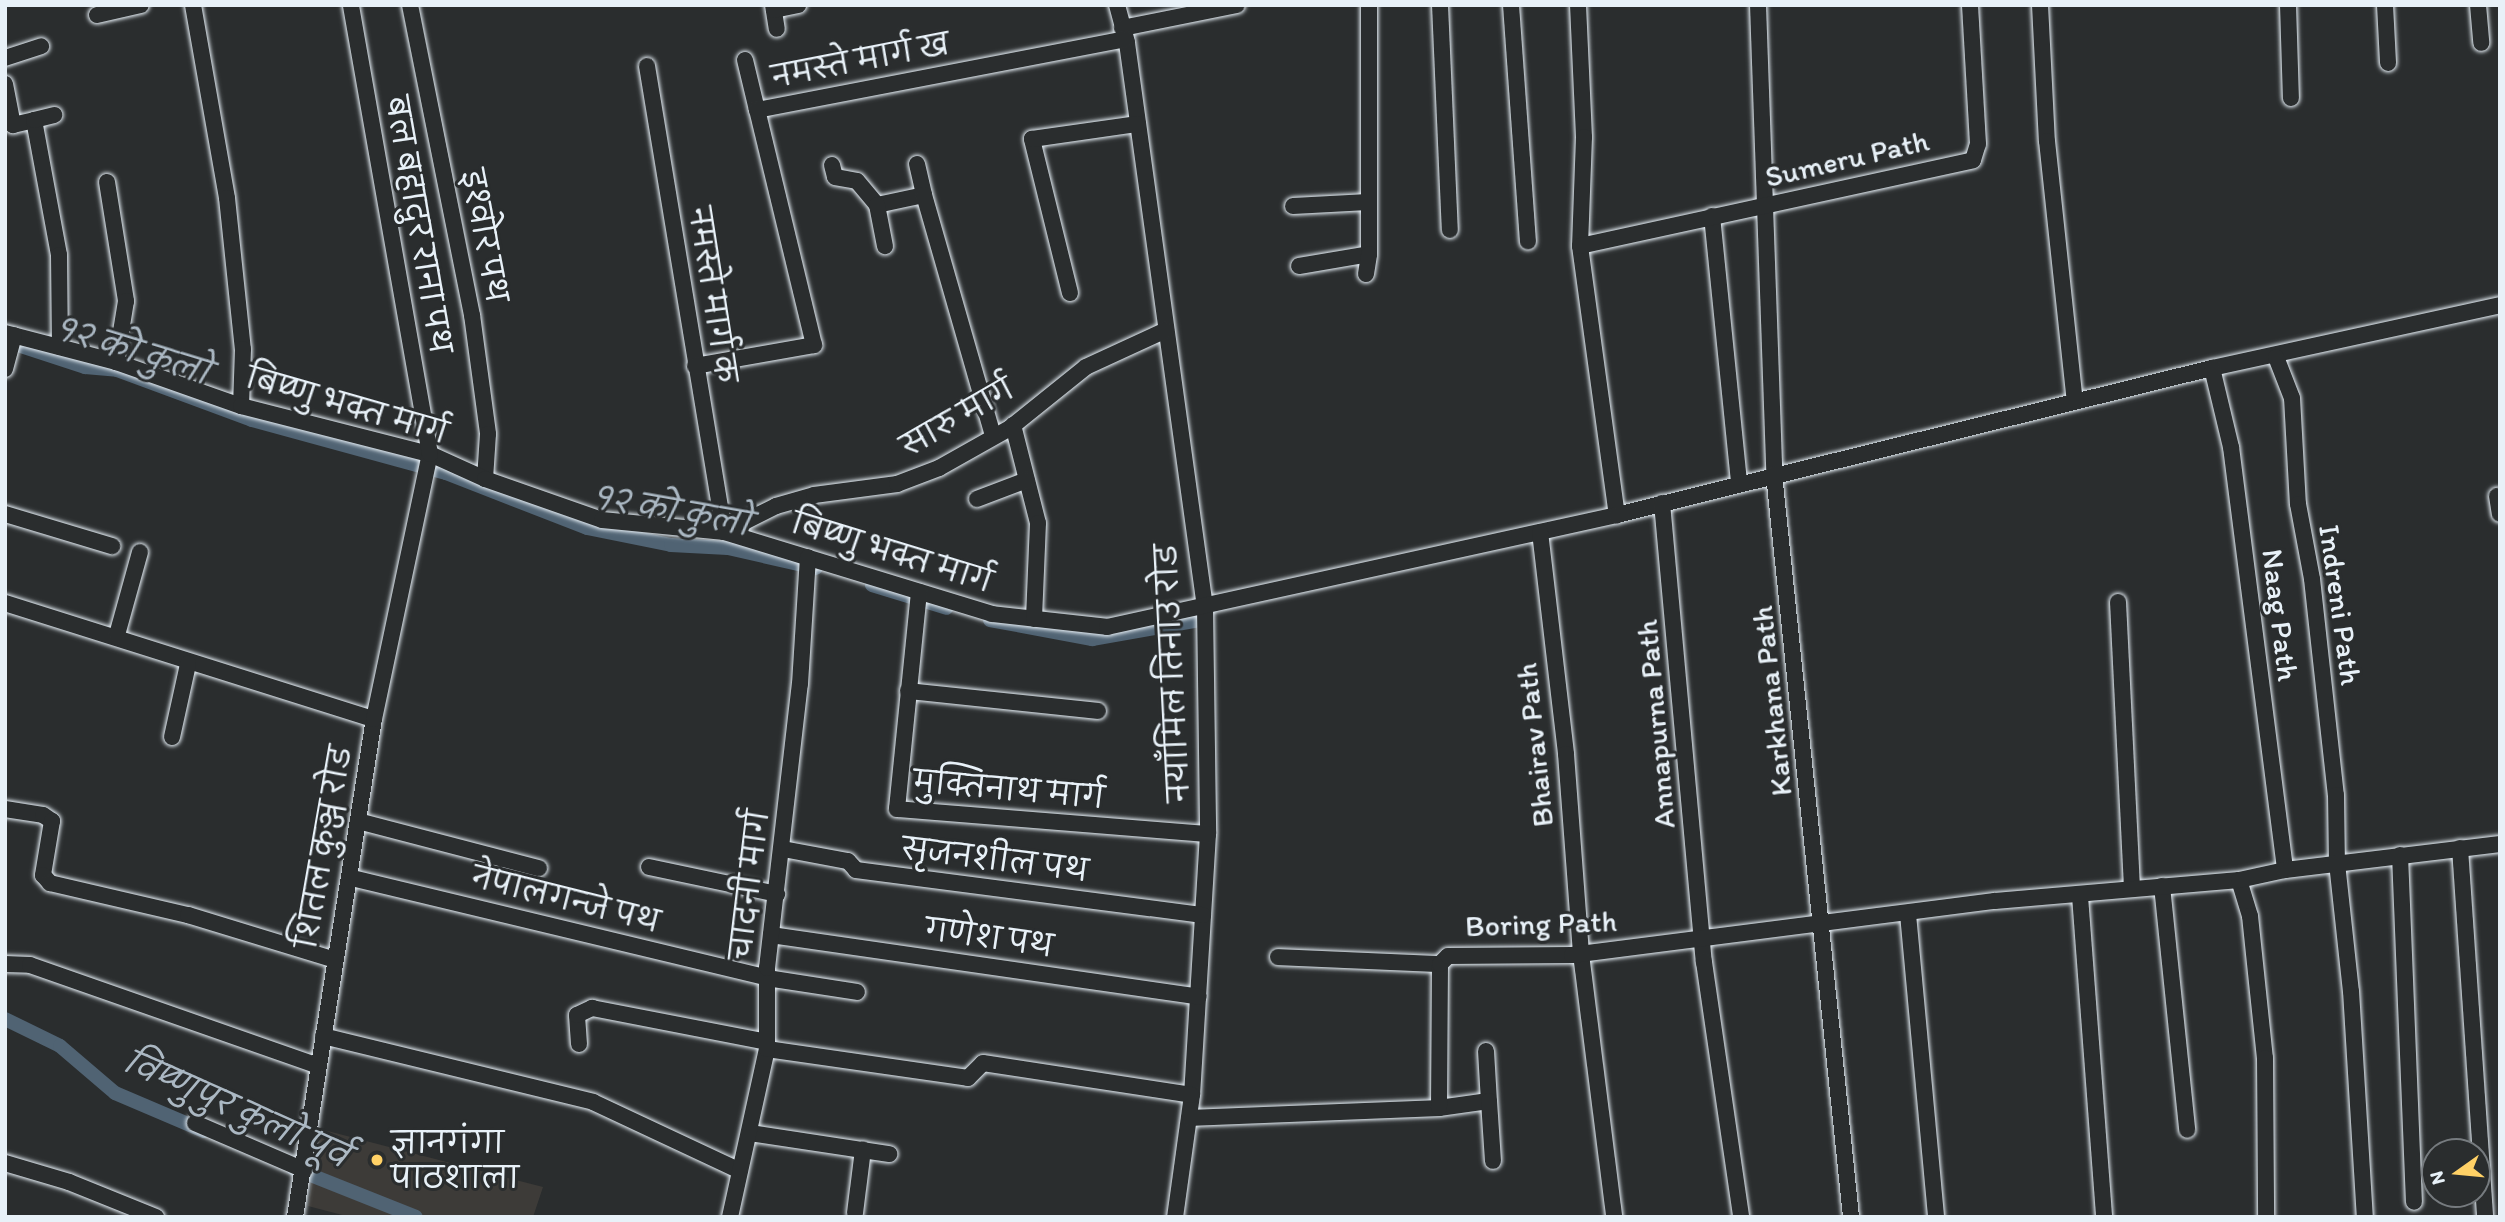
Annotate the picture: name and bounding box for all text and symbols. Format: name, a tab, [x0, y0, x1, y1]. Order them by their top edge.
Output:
street label: नमस्ते मार्ग ख	[769, 26, 953, 96]
street label: बल बहादुर राना पथ	[378, 94, 458, 356]
street label: Sumeru Path	[1762, 123, 1932, 195]
street label: इश्वोर पथ	[453, 166, 515, 306]
street label: नमस्ते मार्ग क	[680, 205, 744, 385]
water label: १२ को कुलो	[50, 309, 214, 393]
street label: बिष्णु भक्त मार्ग	[242, 360, 452, 452]
street label: सारु मार्ग	[895, 371, 1021, 465]
water label: १२ को कुलो	[589, 478, 753, 544]
street label: बिष्णु भक्त मार्ग	[787, 505, 997, 601]
street label: Indreni Path	[2311, 523, 2369, 687]
street label: नयाँमिल तिनाउ रोड	[1148, 543, 1198, 803]
street label: Naag Path	[2254, 548, 2306, 682]
street label: Karkhana Path	[1744, 605, 1800, 797]
street label: Annapurna Path	[1629, 619, 1683, 829]
street label: Bhairav Path	[1508, 661, 1562, 829]
street label: शितल कुञ्ज रोड	[288, 743, 360, 951]
street label: मुक्तिनाथ मार्ग	[912, 764, 1106, 816]
street label: चादनी मार्ग	[723, 808, 777, 962]
street label: सृजनशील पथ	[900, 831, 1090, 889]
street label: नेपालगन्जे पथ	[469, 859, 663, 941]
street label: Boring Path	[1465, 903, 1617, 945]
street label: गणेश पथ	[923, 911, 1055, 965]
water label: विष्णुपुर कुलो पूर्व	[118, 1042, 354, 1176]
place label: ज्ञानगंगा पाठशाला	[391, 1125, 519, 1196]
north arrow	[2421, 1138, 2491, 1208]
marker: ज्ञानगंगा पाठशाला	[369, 1152, 385, 1168]
text: N	[2424, 1169, 2450, 1187]

